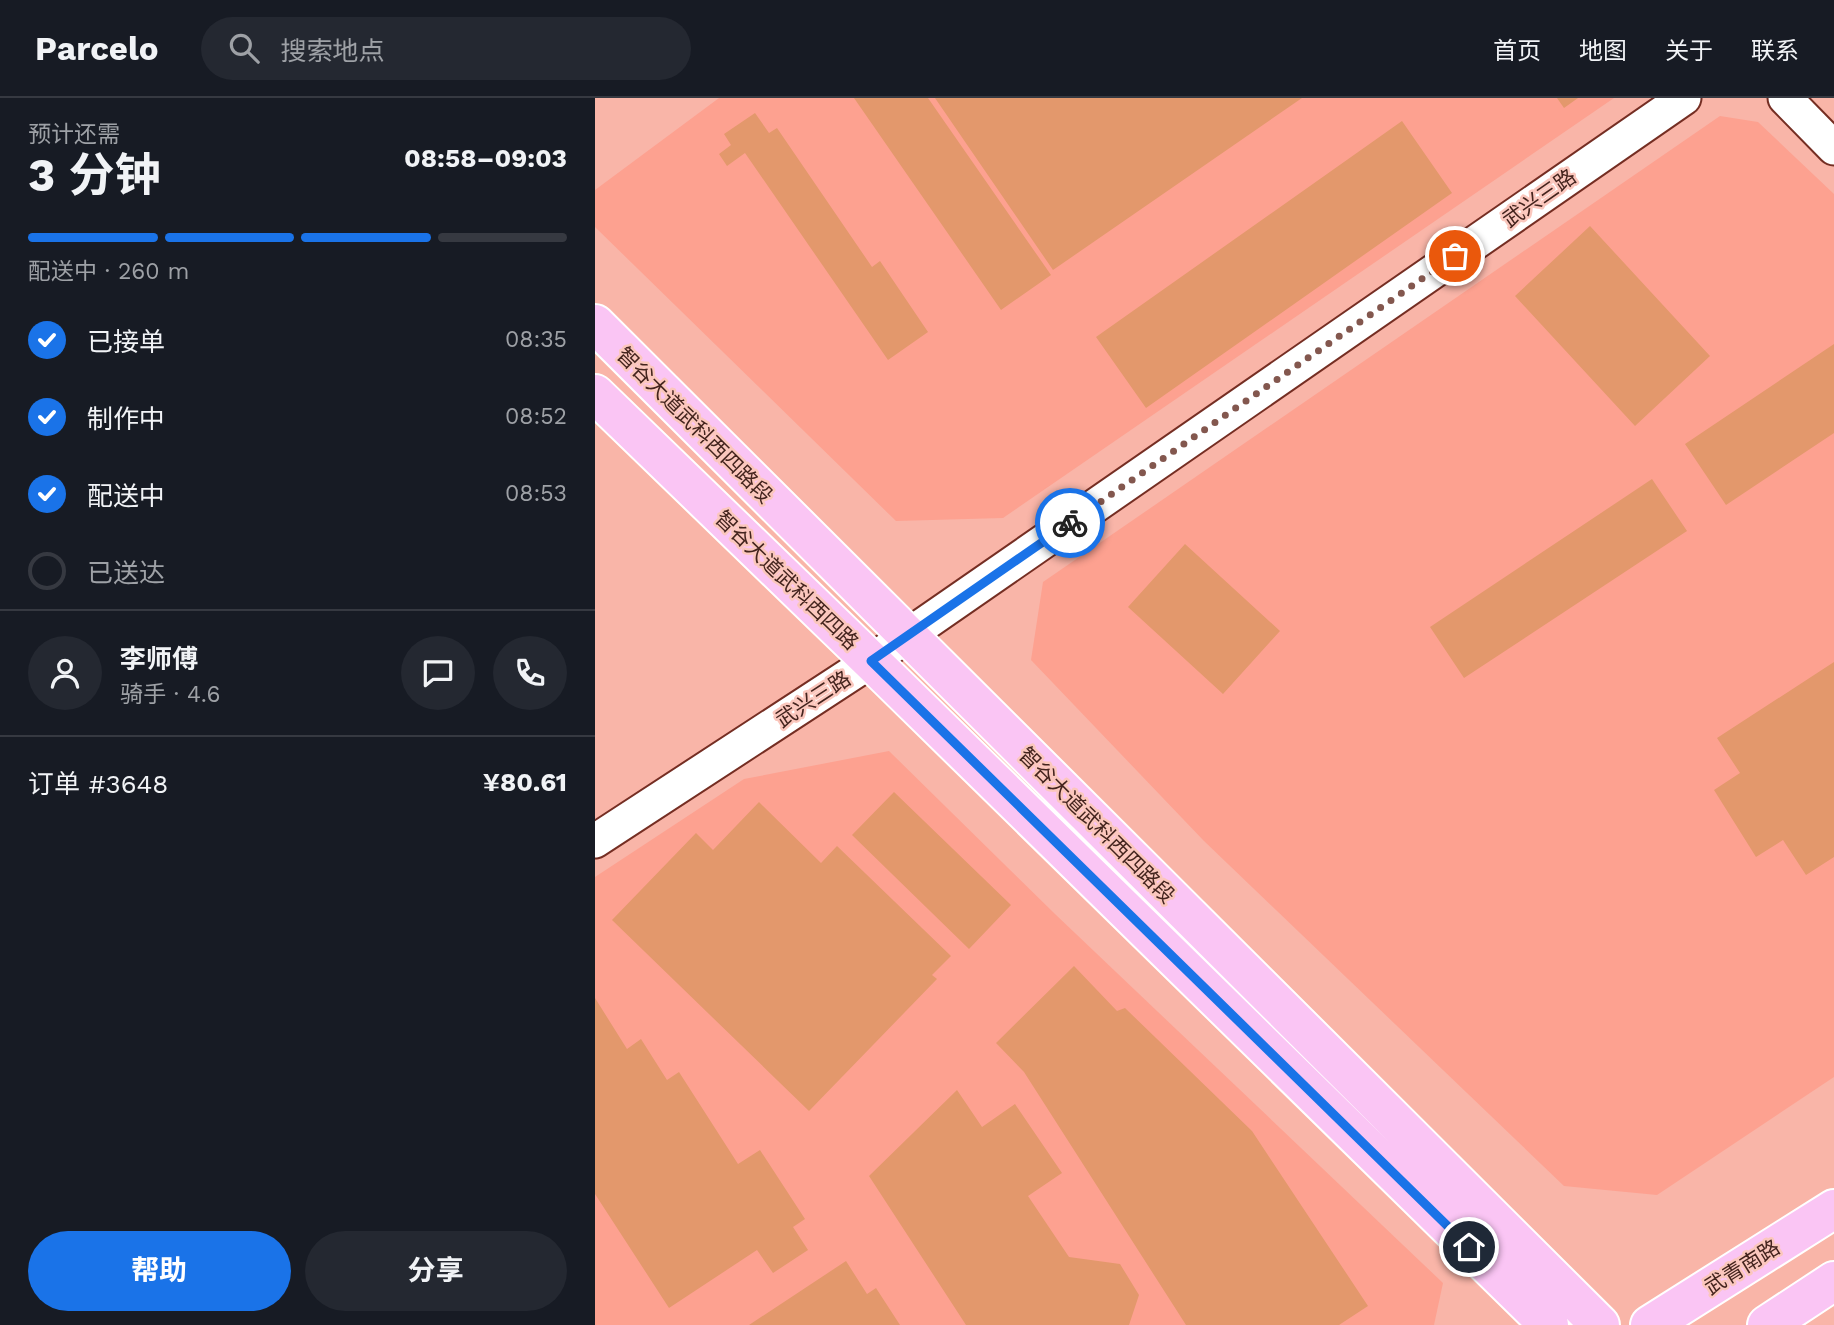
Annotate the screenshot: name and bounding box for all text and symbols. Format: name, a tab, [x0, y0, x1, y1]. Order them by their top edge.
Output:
search box	[201, 17, 691, 80]
text: Parcelo	[35, 29, 159, 68]
icon: search	[225, 29, 263, 67]
text: 搜索地点	[281, 36, 385, 66]
text: 首页	[1493, 37, 1541, 65]
text: 地图	[1579, 37, 1627, 65]
text: 关于	[1665, 37, 1713, 65]
text: 联系	[1751, 37, 1799, 65]
text: 预计还需	[28, 121, 120, 148]
text: 08:58–09:03	[404, 143, 567, 173]
text: 3 分钟	[28, 148, 160, 202]
street label: 武兴三路	[1497, 164, 1581, 232]
pin	[1425, 226, 1485, 286]
icon: bag	[1436, 237, 1474, 275]
text: 配送中 · 260 m	[28, 258, 189, 285]
icon: check	[28, 321, 66, 359]
text: 08:35	[505, 326, 567, 353]
text: 已接单	[87, 327, 165, 357]
street label: 智谷大道武科西四路段	[612, 342, 778, 508]
icon: check	[28, 398, 66, 436]
text: 08:52	[505, 403, 567, 430]
text: 制作中	[87, 404, 165, 434]
icon: check	[28, 475, 66, 513]
text: 08:53	[505, 480, 567, 507]
text: 配送中	[87, 481, 165, 511]
courier	[1035, 488, 1105, 558]
icon: bike	[1051, 504, 1089, 542]
street label: 智谷大道武科西四路	[710, 505, 864, 655]
text: 已送达	[87, 558, 165, 588]
button: person	[28, 636, 102, 710]
button: chat	[401, 636, 475, 710]
button: phone	[493, 636, 567, 710]
text: 李师傅	[120, 644, 198, 674]
street label: 武兴三路	[771, 666, 855, 732]
text: 骑手 · 4.6	[120, 681, 220, 708]
street label: 智谷大道武科西四路段	[1014, 742, 1180, 908]
text: ¥80.61	[483, 767, 567, 797]
text: 订单 #3648	[28, 769, 168, 799]
pin	[1439, 1217, 1499, 1277]
icon: home	[1450, 1228, 1488, 1266]
button: 帮助	[28, 1231, 291, 1311]
button: 分享	[305, 1231, 567, 1311]
street label: 武青南路	[1700, 1234, 1784, 1300]

